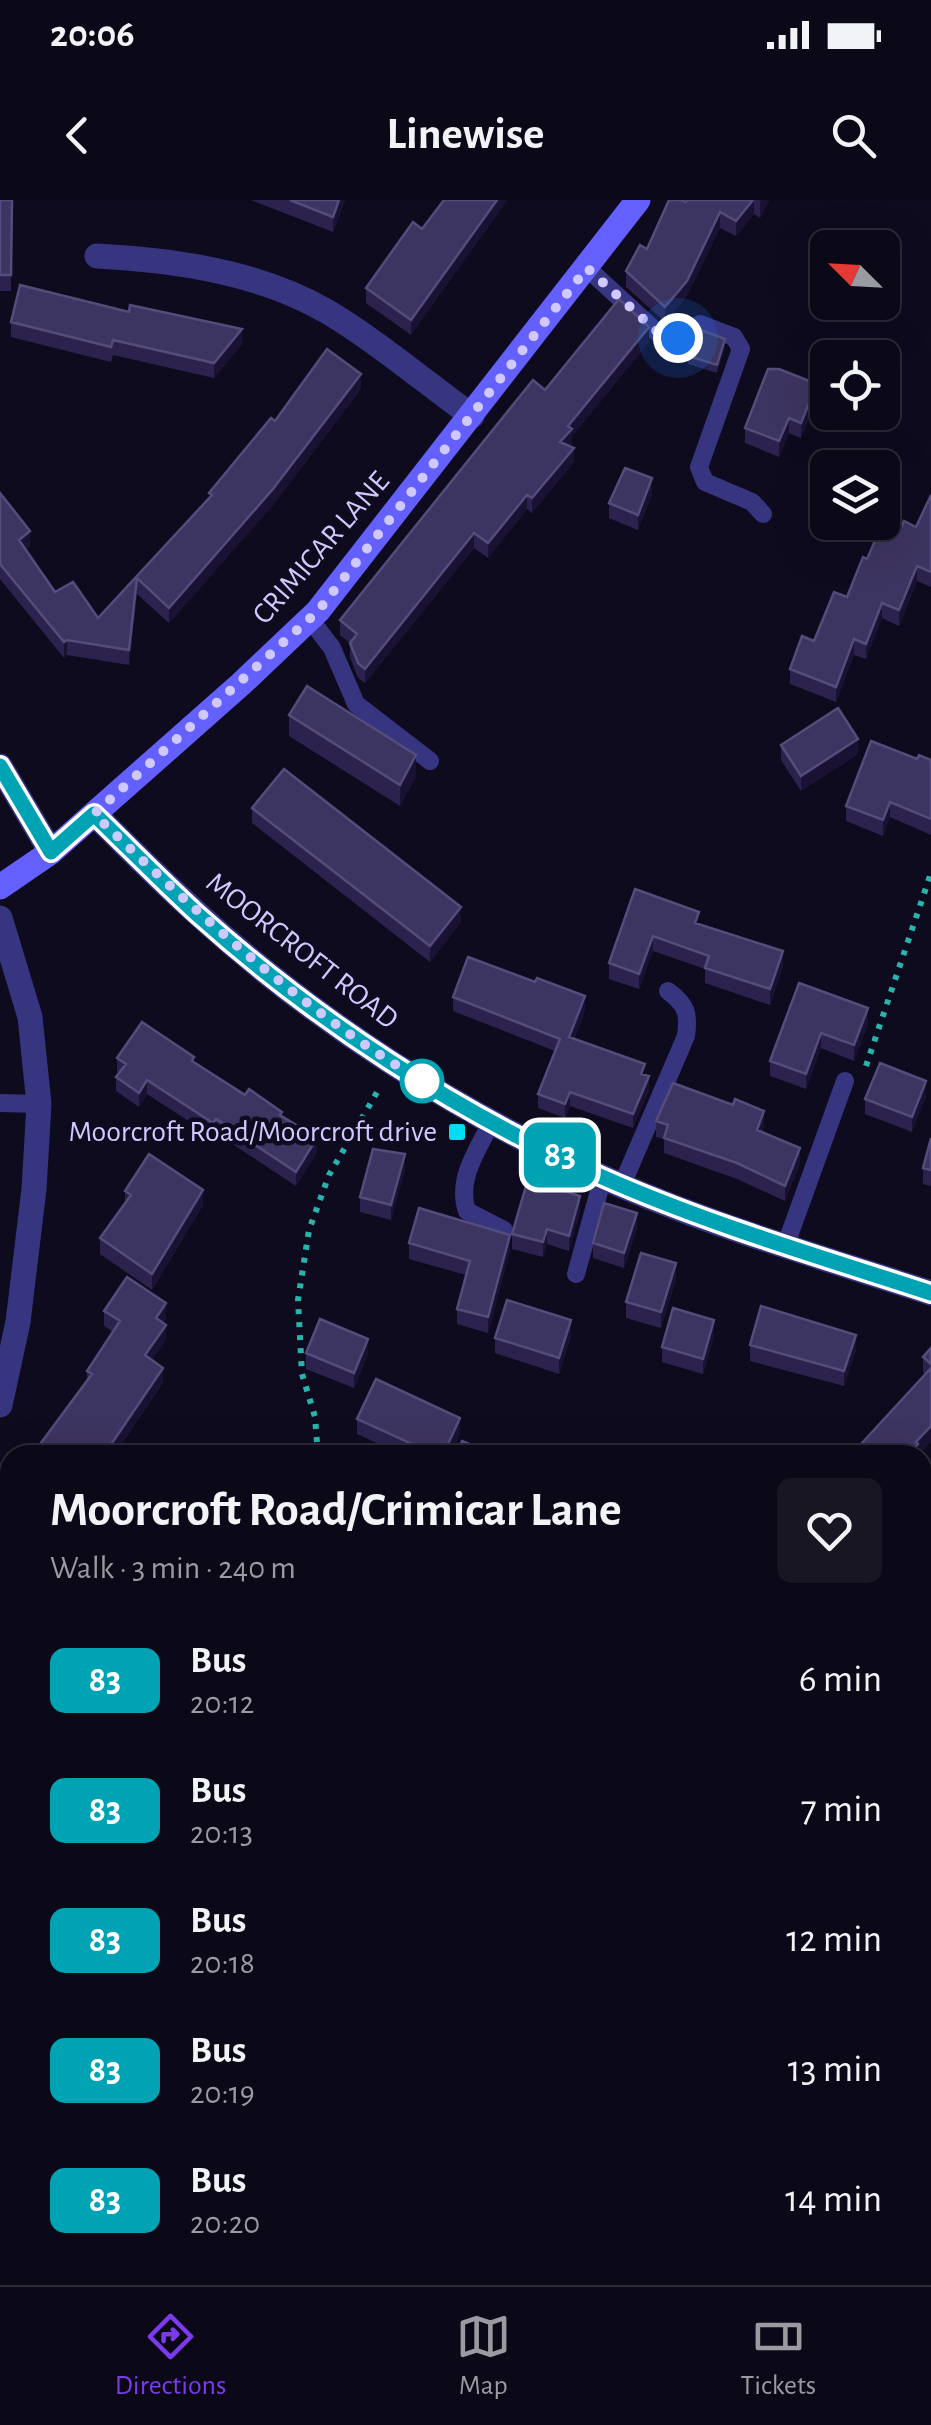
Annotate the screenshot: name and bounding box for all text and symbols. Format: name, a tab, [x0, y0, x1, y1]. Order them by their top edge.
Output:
text: 20:06	[50, 16, 135, 54]
icon: back	[50, 108, 105, 163]
icon: search	[826, 108, 881, 163]
text: Linewise	[387, 112, 544, 157]
north arrow	[810, 230, 900, 320]
map controls	[810, 230, 900, 540]
your location	[653, 313, 703, 363]
button: locate	[810, 340, 900, 430]
button: layers	[810, 450, 900, 540]
street label: CRIMICAR LANE	[247, 466, 395, 630]
street label: MOORCROFT ROAD	[200, 867, 404, 1035]
unlabelled marker	[401, 1060, 443, 1102]
place label: Moorcroft Road/Moorcroft drive	[69, 1117, 437, 1147]
marker: Moorcroft Road/Moorcroft drive	[446, 1121, 468, 1143]
line badge: 83	[515, 1122, 605, 1188]
text: 83	[544, 1138, 576, 1173]
button: heart	[777, 1478, 882, 1583]
text: Moorcroft Road/Crimicar Lane	[50, 1487, 622, 1535]
text: Walk · 3 min · 240 m	[50, 1552, 296, 1584]
text: Bus	[190, 1642, 246, 1680]
text: 6 min	[799, 1661, 882, 1699]
text: 83	[89, 1663, 121, 1698]
text: 20:12	[190, 1687, 254, 1719]
text: Bus	[190, 1772, 246, 1810]
text: 7 min	[801, 1791, 882, 1829]
text: 83	[89, 1793, 121, 1828]
text: 20:13	[190, 1817, 253, 1849]
text: Bus	[190, 1902, 246, 1940]
text: 12 min	[786, 1921, 882, 1959]
text: 83	[89, 1923, 121, 1958]
text: 20:18	[190, 1947, 255, 1979]
text: Bus	[190, 2032, 246, 2070]
text: 13 min	[788, 2051, 882, 2089]
text: 83	[89, 2053, 121, 2088]
text: 20:19	[190, 2077, 255, 2109]
text: Bus	[190, 2162, 246, 2200]
text: 14 min	[785, 2181, 882, 2219]
text: 83	[89, 2183, 121, 2218]
text: 20:20	[190, 2207, 260, 2239]
tab: Directions	[115, 2309, 226, 2403]
tab: Map	[456, 2309, 511, 2403]
tab: Tickets	[740, 2309, 816, 2403]

